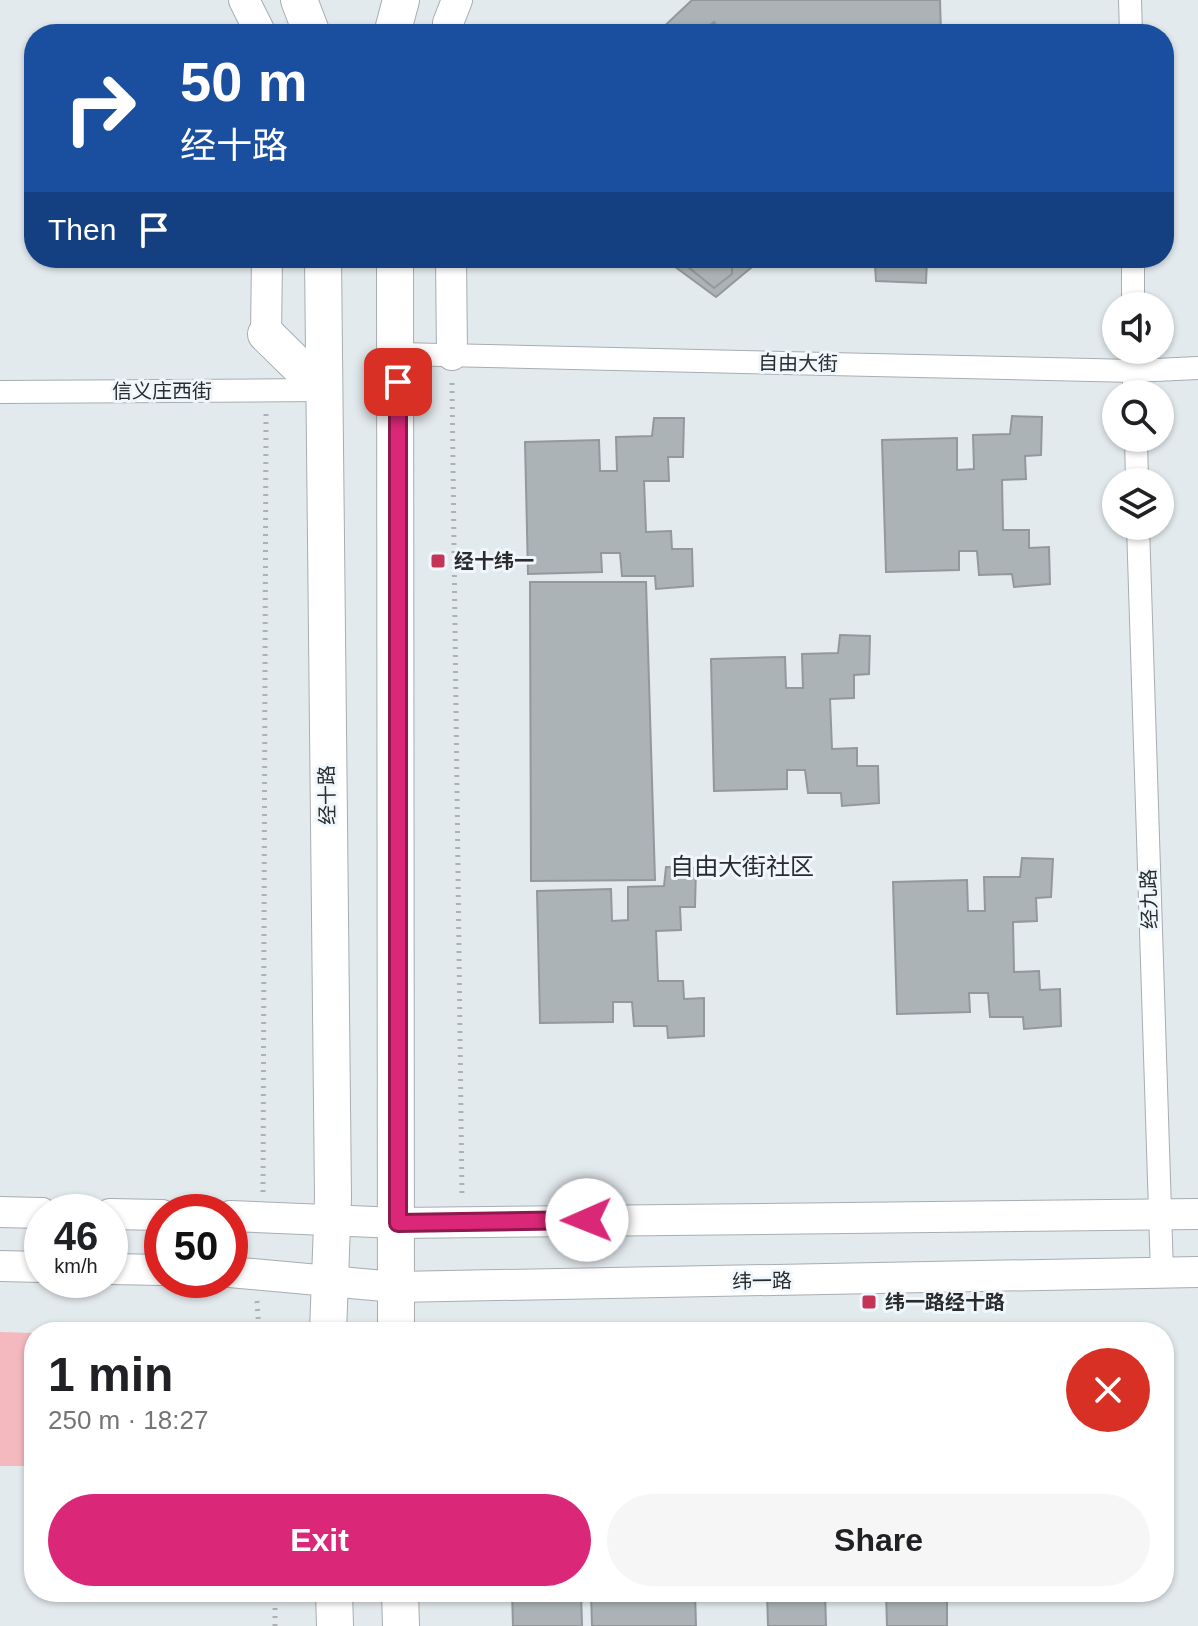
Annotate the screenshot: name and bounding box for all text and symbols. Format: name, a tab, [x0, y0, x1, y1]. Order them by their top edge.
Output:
text: 50 m	[180, 50, 308, 113]
icon: right	[48, 56, 152, 160]
text: 经十路	[180, 125, 288, 166]
icon: arrive	[132, 208, 176, 252]
text: Then	[48, 213, 116, 246]
map controls	[1102, 292, 1174, 540]
button: sound	[1102, 292, 1174, 364]
pin	[364, 348, 432, 416]
street label: 自由大街	[758, 351, 838, 375]
icon: arrive	[376, 360, 420, 404]
street label: 信义庄西街	[112, 380, 212, 402]
button: search	[1102, 380, 1174, 452]
button: layers	[1102, 468, 1174, 540]
place label: 经十纬一	[454, 550, 534, 572]
marker: 经十纬一	[429, 552, 447, 570]
street label: 经十路	[315, 765, 339, 825]
district label: 自由大街社区	[670, 853, 814, 880]
street label: 经九路	[1137, 869, 1161, 929]
position arrow	[545, 1178, 629, 1262]
speed limit sign: 50	[144, 1194, 248, 1298]
text: 46	[54, 1214, 98, 1258]
text: km/h	[54, 1255, 98, 1277]
street label: 纬一路	[732, 1269, 792, 1293]
place label: 纬一路经十路	[885, 1291, 1005, 1313]
marker: 纬一路经十路	[860, 1293, 878, 1311]
text: 1 min	[48, 1348, 173, 1401]
button: close	[1066, 1348, 1150, 1432]
text: 250 m · 18:27	[48, 1405, 208, 1435]
button: Exit	[48, 1494, 591, 1586]
button: Share	[607, 1494, 1150, 1586]

